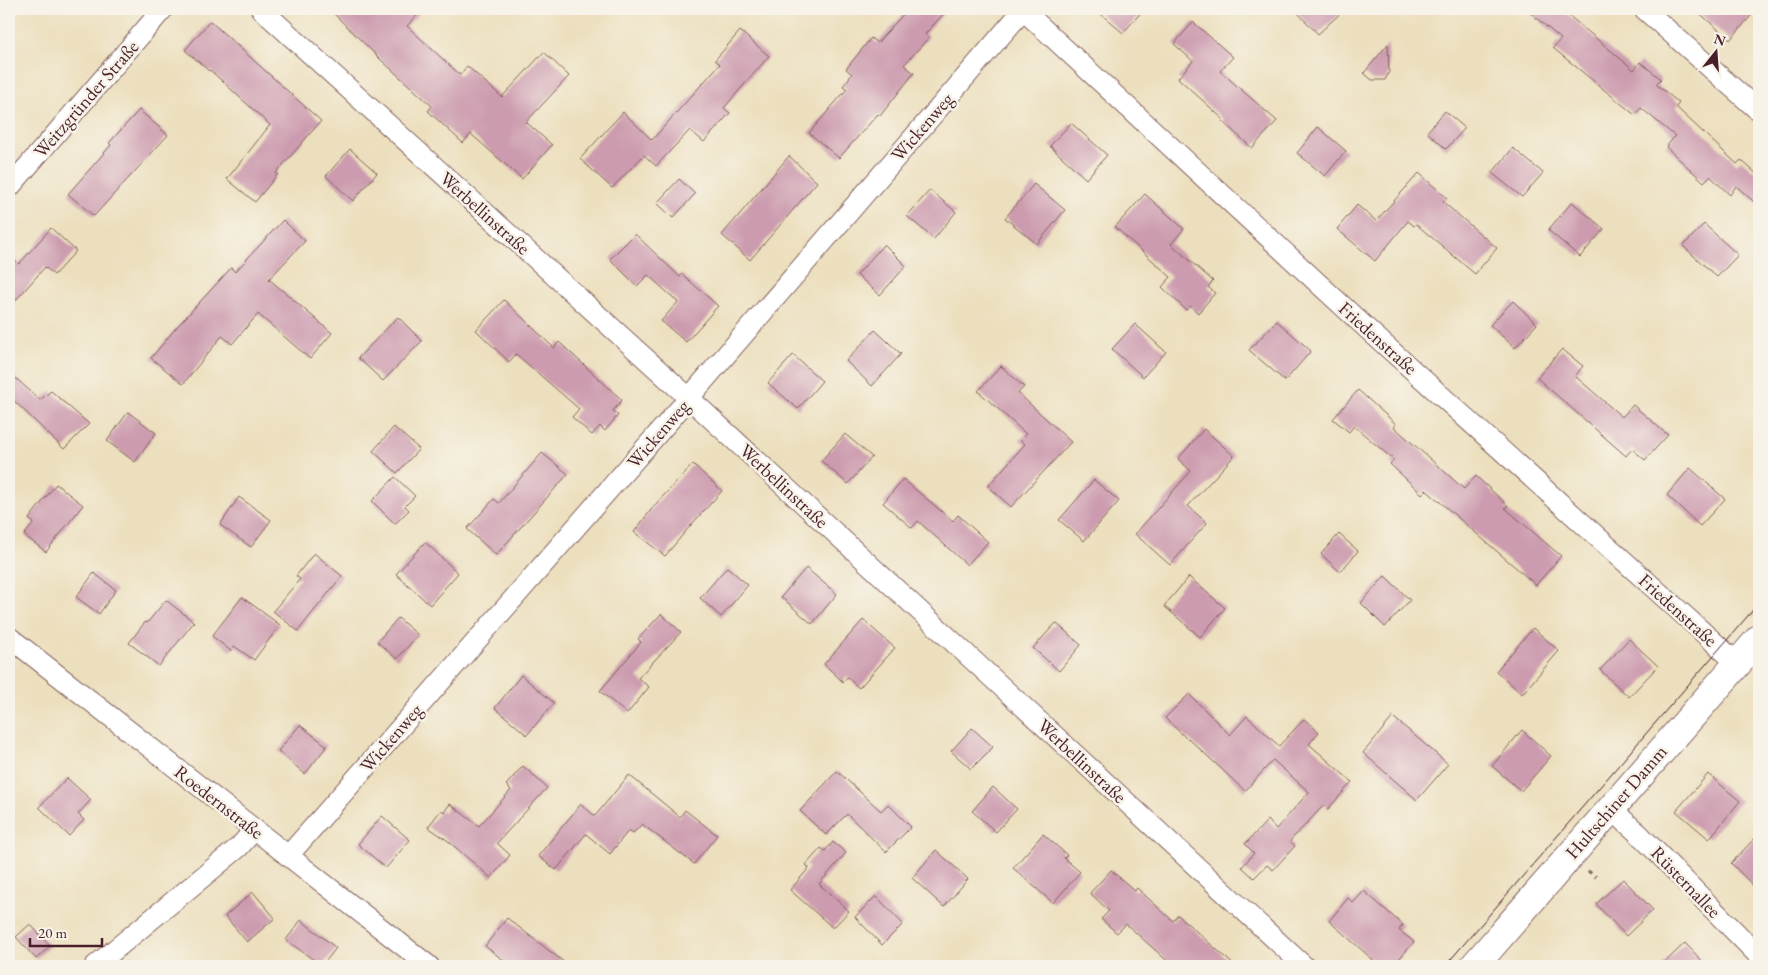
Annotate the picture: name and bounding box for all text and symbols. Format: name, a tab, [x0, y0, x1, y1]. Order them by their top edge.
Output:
north arrow	[1690, 28, 1740, 78]
text: N	[1712, 29, 1728, 50]
street label: Weitzgründer Straße	[28, 35, 144, 163]
street label: Wickenweg	[885, 87, 959, 167]
street label: Werbellinstraße	[435, 166, 535, 260]
street label: Friedenstraße	[1333, 296, 1423, 380]
street label: Wickenweg	[621, 394, 695, 474]
street label: Werbellinstraße	[734, 438, 834, 534]
street label: Friedenstraße	[1633, 568, 1723, 652]
street label: Wickenweg	[354, 698, 428, 778]
street label: Werbellinstraße	[1032, 713, 1132, 809]
street label: Hultschiner Damm	[1560, 740, 1673, 864]
street label: Roedernstraße	[169, 759, 269, 845]
street label: Rüsternallee	[1645, 841, 1727, 923]
scale bar	[30, 915, 102, 947]
text: 20 m	[38, 923, 67, 942]

